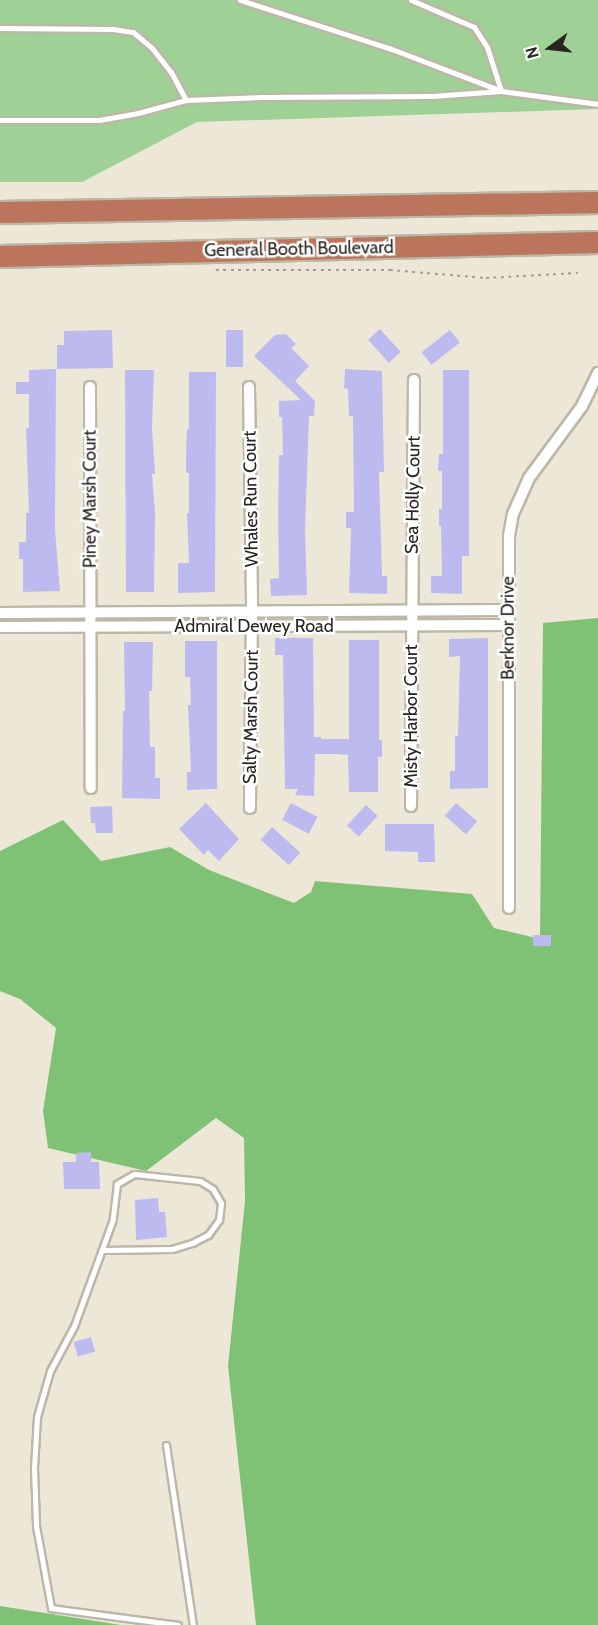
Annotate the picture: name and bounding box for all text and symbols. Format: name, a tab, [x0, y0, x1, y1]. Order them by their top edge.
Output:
north arrow	[520, 18, 580, 78]
text: N	[521, 45, 543, 61]
street label: General Booth Boulevard	[204, 237, 394, 261]
street label: Piney Marsh Court	[79, 430, 101, 568]
street label: Whales Run Court	[239, 431, 263, 567]
street label: Sea Holly Court	[401, 436, 425, 554]
street label: Berknor Drive	[497, 576, 519, 680]
street label: Admiral Dewey Road	[174, 615, 334, 637]
street label: Misty Harbor Court	[400, 644, 422, 788]
street label: Salty Marsh Court	[239, 650, 263, 784]

